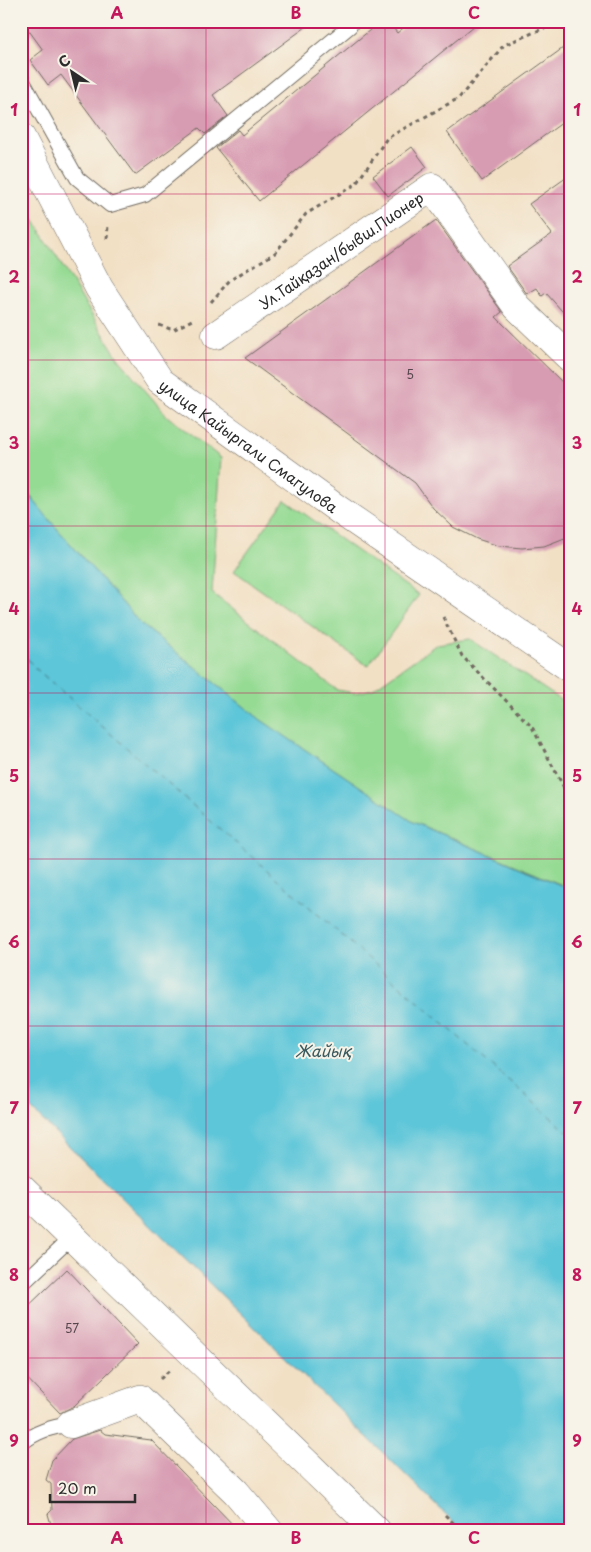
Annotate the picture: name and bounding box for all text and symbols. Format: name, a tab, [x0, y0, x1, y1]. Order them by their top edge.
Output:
text: A	[111, 0, 124, 24]
text: B	[291, 0, 302, 24]
text: C	[468, 0, 480, 24]
north arrow	[48, 48, 98, 98]
text: С	[54, 49, 75, 73]
text: 1	[10, 97, 18, 121]
text: 1	[573, 97, 581, 121]
street label: Ул.Тайқазан/бывш.Пионер	[254, 185, 428, 314]
text: 2	[8, 264, 20, 288]
text: 2	[571, 264, 583, 288]
house number: 5	[406, 365, 414, 383]
street label: улица Кайыргали Смагулова	[155, 373, 344, 518]
text: 3	[9, 430, 19, 454]
text: 3	[572, 430, 582, 454]
text: 4	[9, 596, 20, 620]
text: 4	[572, 596, 583, 620]
text: 5	[9, 763, 19, 787]
text: 5	[572, 763, 582, 787]
text: 6	[8, 929, 20, 953]
text: 6	[571, 929, 583, 953]
water label: Жайық	[295, 1038, 353, 1062]
text: 7	[9, 1095, 19, 1119]
text: 7	[572, 1095, 582, 1119]
text: 8	[9, 1262, 19, 1286]
text: 8	[572, 1262, 582, 1286]
house number: 57	[65, 1319, 79, 1337]
text: 9	[9, 1428, 19, 1452]
text: 9	[572, 1428, 582, 1452]
scale bar	[50, 1472, 135, 1504]
text: 20 m	[58, 1476, 97, 1499]
text: A	[111, 1525, 124, 1549]
text: B	[291, 1525, 302, 1549]
text: C	[468, 1525, 480, 1549]

